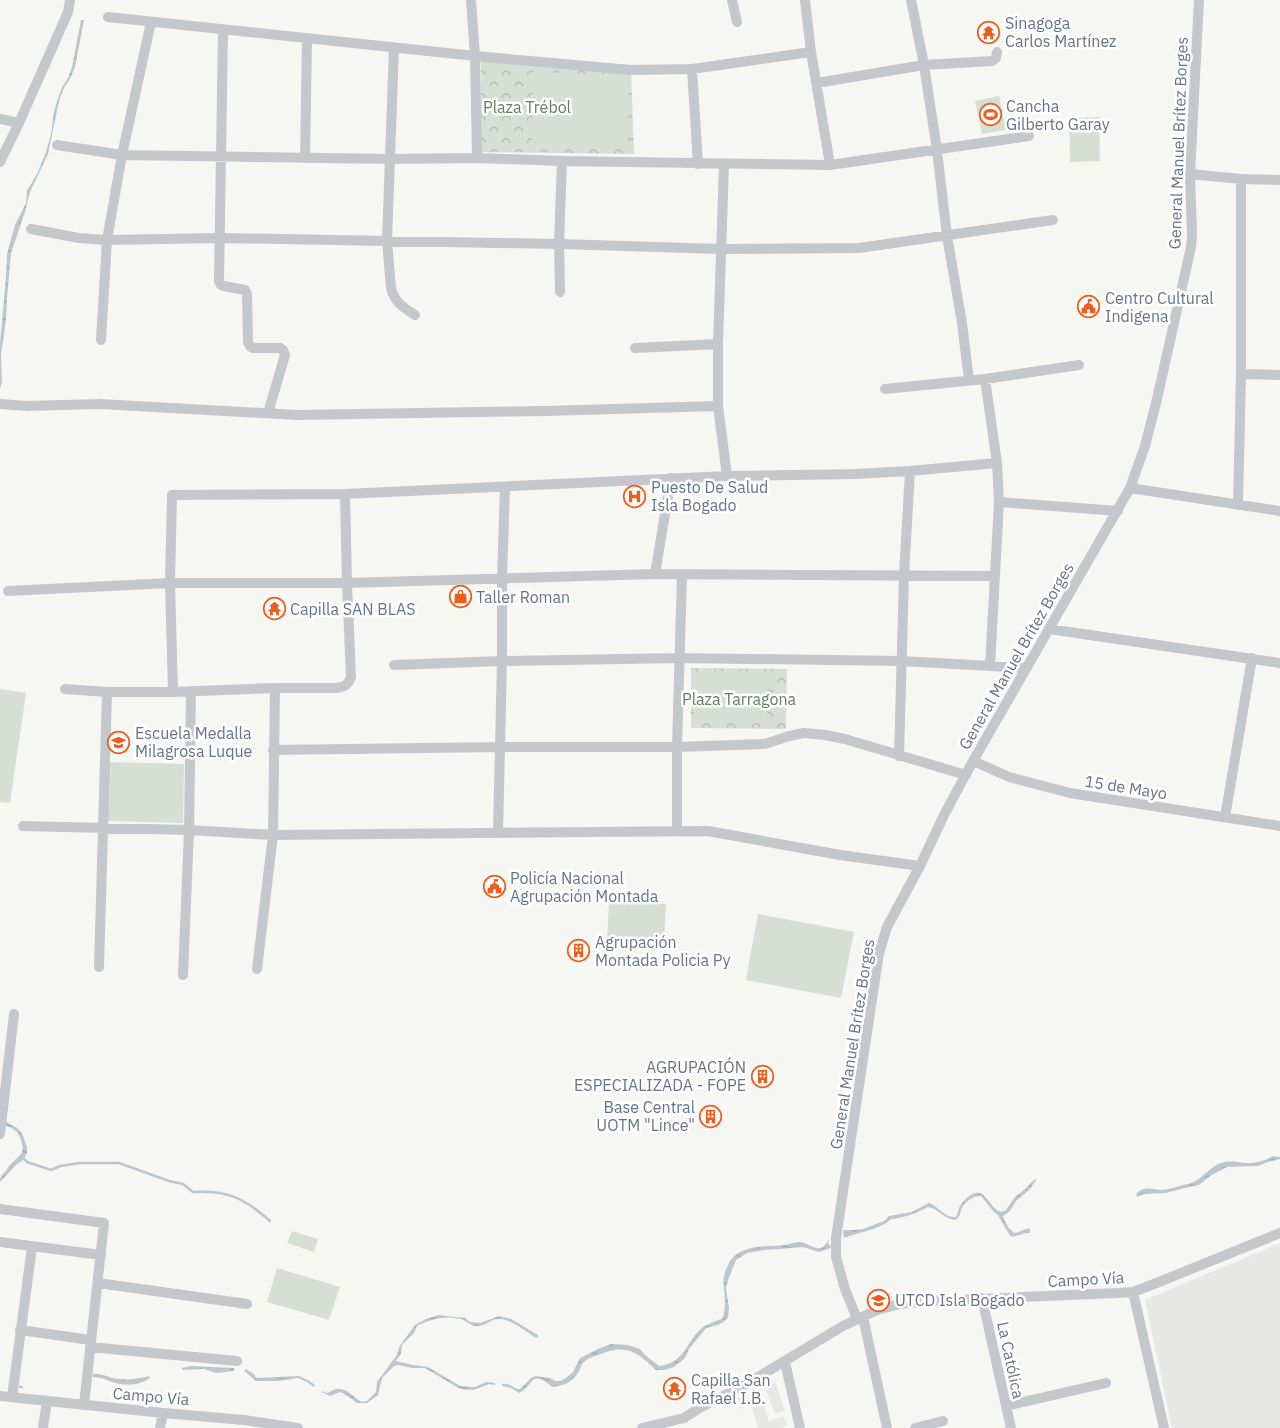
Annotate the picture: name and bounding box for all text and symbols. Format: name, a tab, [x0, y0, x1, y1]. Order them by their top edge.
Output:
place label: Sinagoga Carlos Martínez	[1005, 13, 1117, 51]
temple icon: Sinagoga Carlos Martínez	[977, 20, 1001, 44]
street label: General Manuel Brítez Borges	[1164, 36, 1192, 250]
place label: Cancha Gilberto Garay	[1006, 96, 1110, 134]
park label: Plaza Trébol	[483, 97, 571, 117]
sports icon: Cancha Gilberto Garay	[978, 103, 1002, 127]
place label: Centro Cultural Indigena	[1105, 288, 1214, 326]
public building icon: Centro Cultural Indigena	[1077, 295, 1101, 319]
place label: Puesto De Salud Isla Bogado	[651, 477, 768, 515]
hospital icon: Puesto De Salud Isla Bogado	[623, 484, 647, 508]
street label: General Manuel Brítez Borges	[954, 559, 1078, 753]
shop icon: Taller Roman	[448, 585, 472, 609]
place label: Taller Roman	[476, 587, 570, 607]
temple icon: Capilla SAN BLAS	[262, 597, 286, 621]
place label: Capilla SAN BLAS	[290, 599, 416, 619]
park label: Plaza Tarragona	[682, 689, 796, 709]
place label: Escuela Medalla Milagrosa Luque	[135, 723, 253, 761]
school or university icon: Escuela Medalla Milagrosa Luque	[107, 730, 131, 754]
street label: 15 de Mayo	[1083, 771, 1169, 803]
place label: Policía Nacional Agrupación Montada	[510, 868, 659, 906]
public building icon: Policía Nacional Agrupación Montada	[482, 875, 506, 899]
place label: Agrupación Montada Policia Py	[595, 932, 731, 970]
street label: General Manuel Brítez Borges	[826, 937, 878, 1151]
building icon: Agrupación Montada Policia Py	[567, 939, 591, 963]
place label: AGRUPACIÓN ESPECIALIZADA - FOPE	[574, 1056, 746, 1095]
building icon: AGRUPACIÓN ESPECIALIZADA - FOPE	[750, 1064, 774, 1088]
place label: Base Central UOTM "Lince"	[596, 1097, 695, 1135]
building icon: Base Central UOTM "Lince"	[699, 1104, 723, 1128]
street label: Campo Vía	[1047, 1267, 1125, 1291]
school or university icon: UTCD Isla Bogado	[867, 1288, 891, 1312]
place label: UTCD Isla Bogado	[895, 1290, 1025, 1310]
street label: La Católica	[993, 1320, 1029, 1401]
place label: Capilla San Rafael I.B.	[691, 1370, 771, 1408]
temple icon: Capilla San Rafael I.B.	[663, 1377, 687, 1401]
street label: Campo Vía	[112, 1383, 191, 1409]

